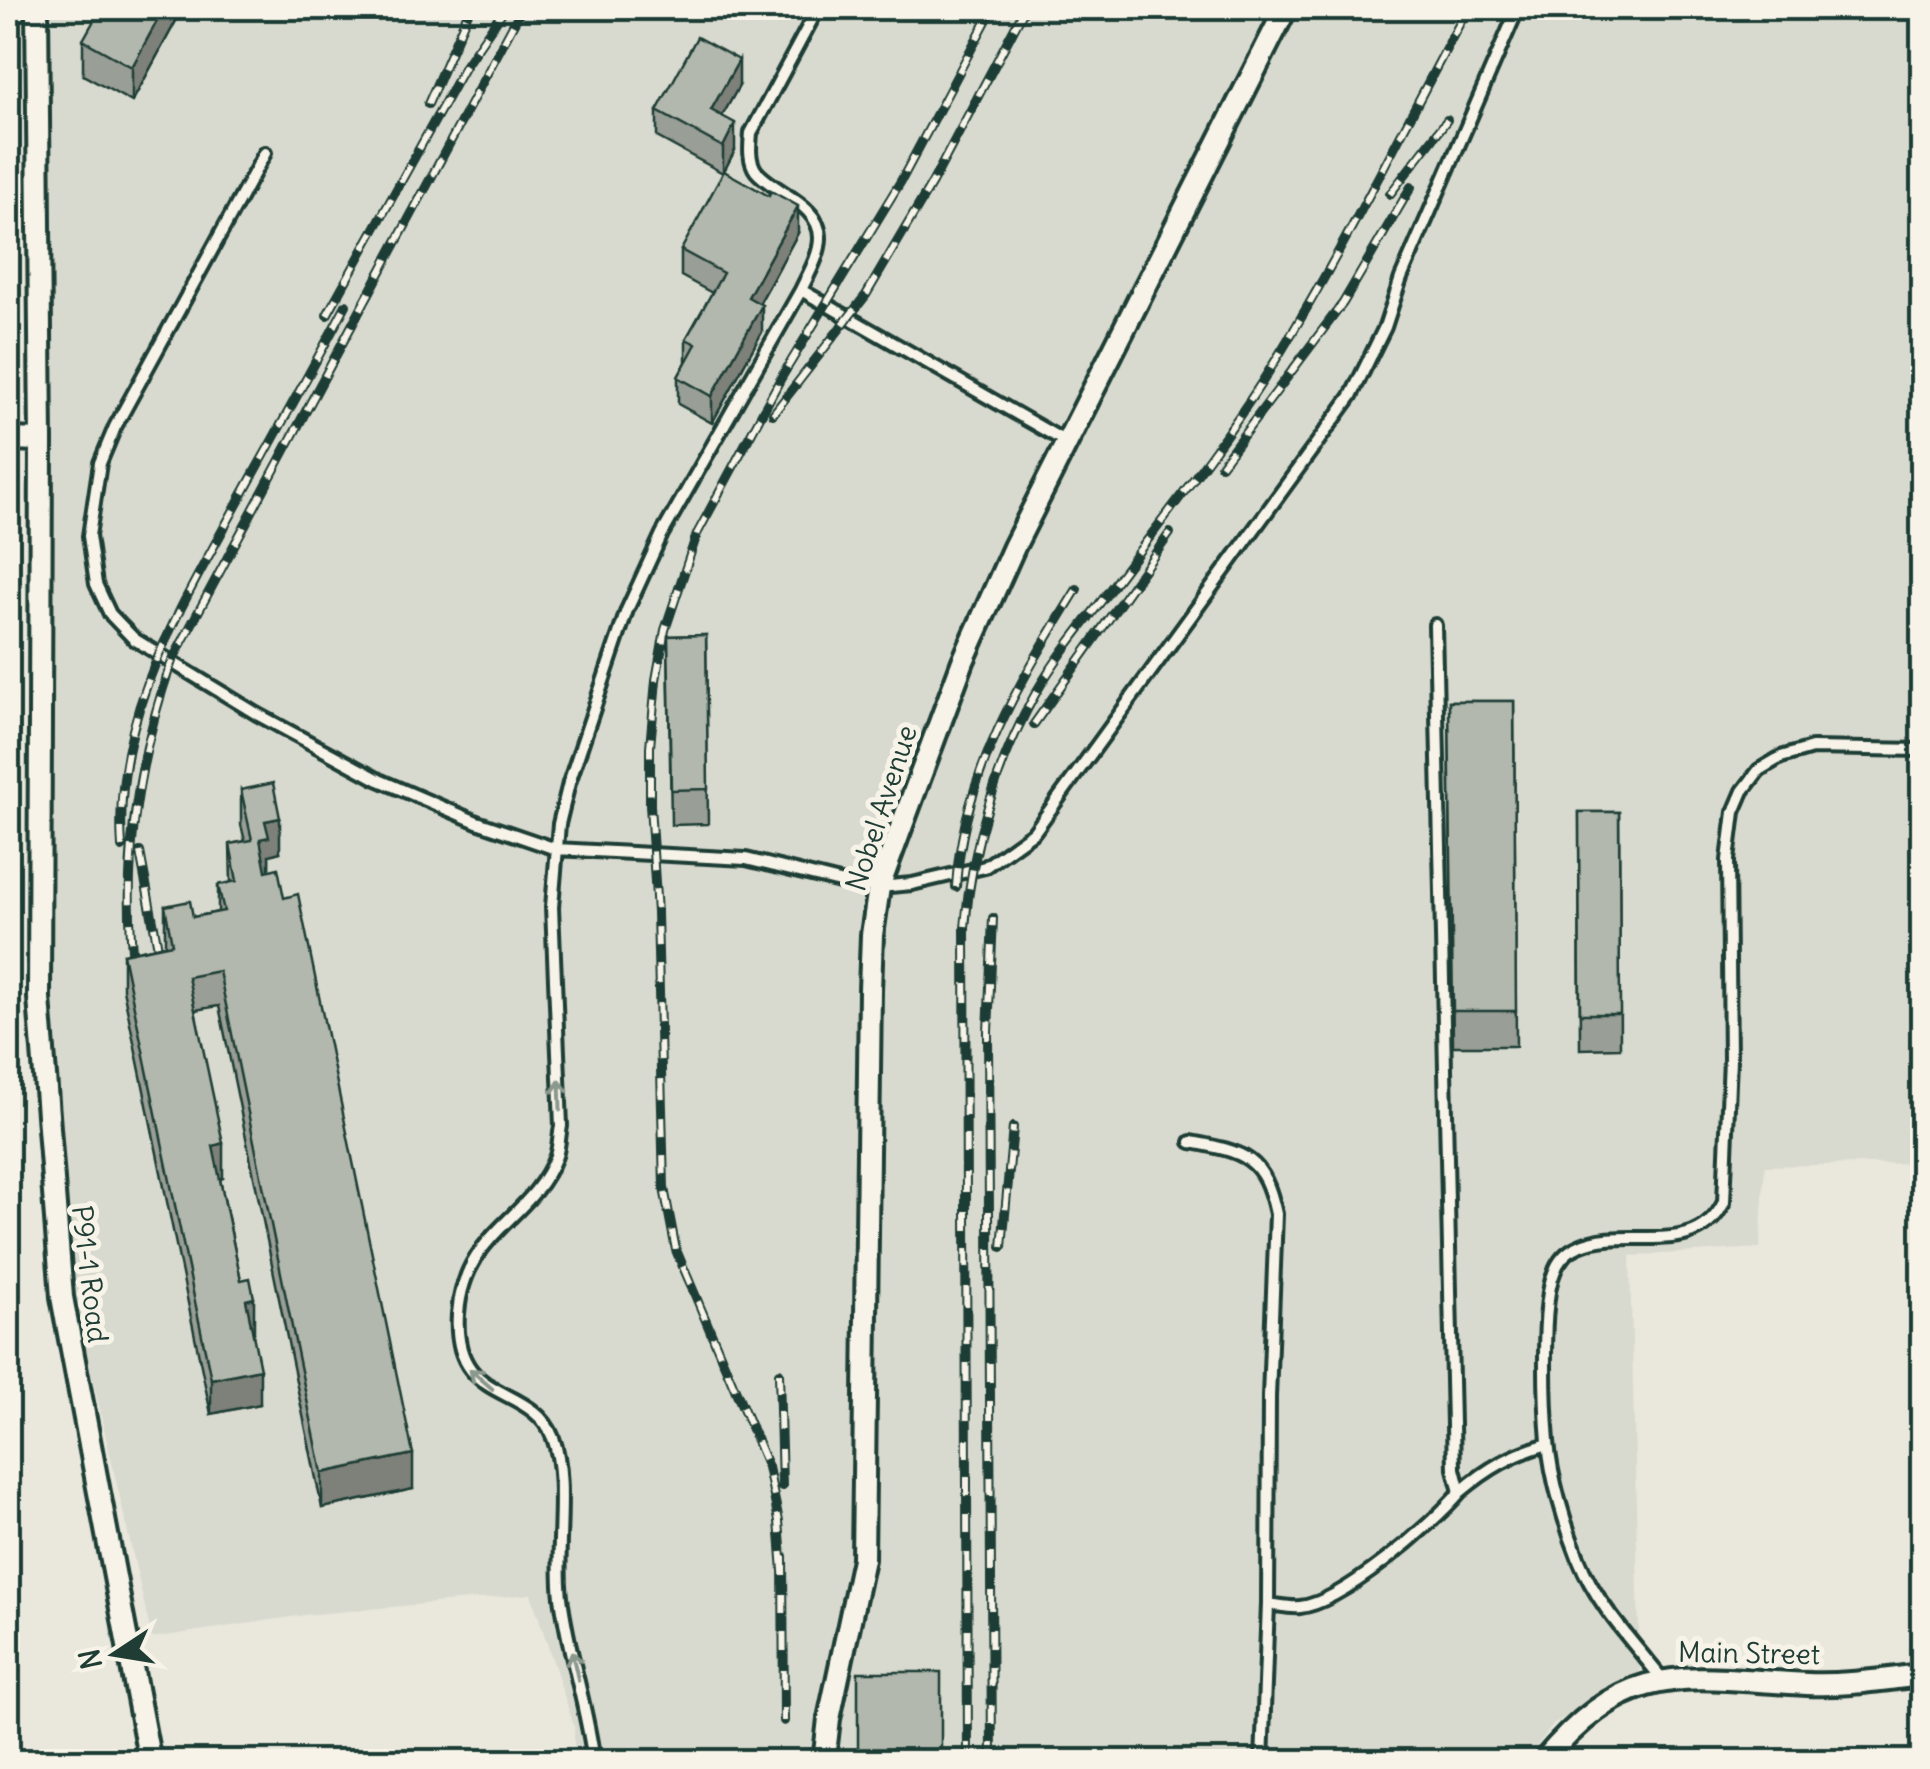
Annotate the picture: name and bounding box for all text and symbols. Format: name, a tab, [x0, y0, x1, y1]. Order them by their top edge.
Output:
street label: Nobel Avenue	[837, 721, 925, 895]
one-way arrow	[551, 1079, 570, 1112]
street label: P91-1 Road	[64, 1203, 116, 1345]
one-way arrow	[469, 1368, 494, 1391]
north arrow	[65, 1604, 165, 1704]
street label: Main Street	[1678, 1634, 1820, 1672]
text: N	[71, 1646, 110, 1672]
one-way arrow	[565, 1651, 584, 1683]

